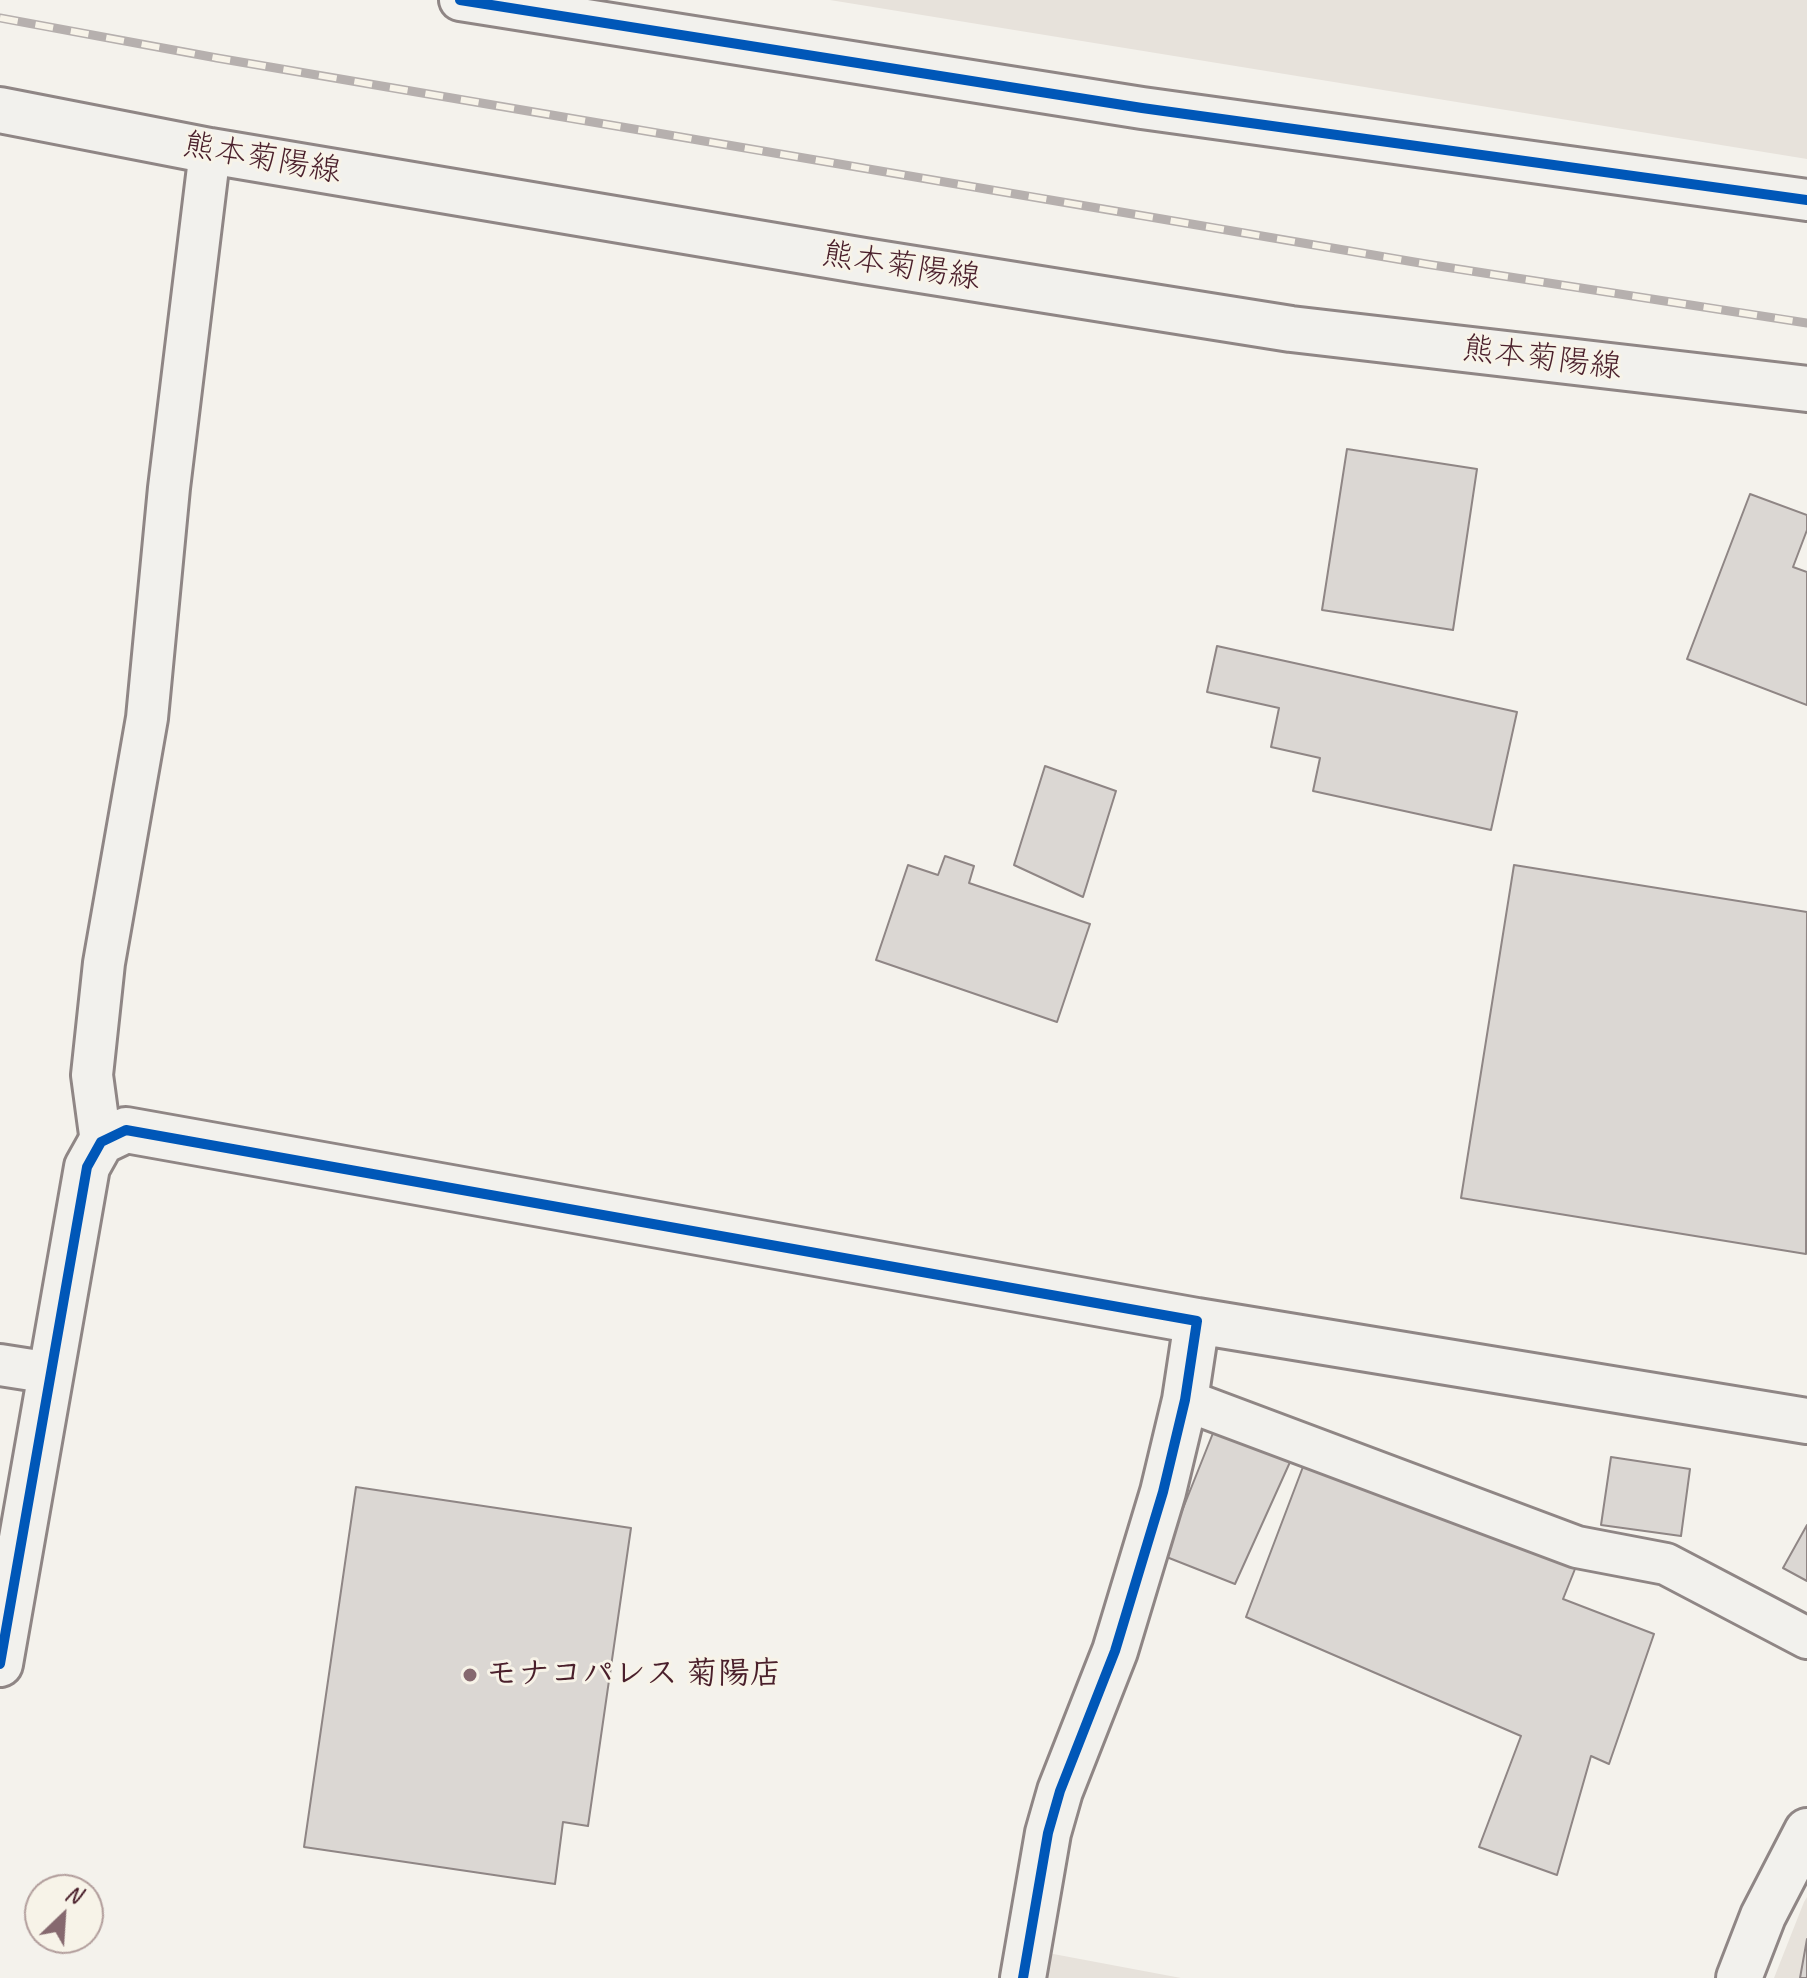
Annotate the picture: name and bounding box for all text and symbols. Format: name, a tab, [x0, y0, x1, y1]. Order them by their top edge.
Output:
street label: 熊本菊陽線	[180, 126, 344, 192]
street label: 熊本菊陽線	[819, 236, 983, 298]
street label: 熊本菊陽線	[1460, 330, 1624, 388]
place label: モナコパレス 菊陽店	[486, 1656, 782, 1694]
marker: モナコパレス 菊陽店	[461, 1666, 479, 1684]
north arrow	[24, 1874, 104, 1954]
text: N	[61, 1878, 85, 1910]

